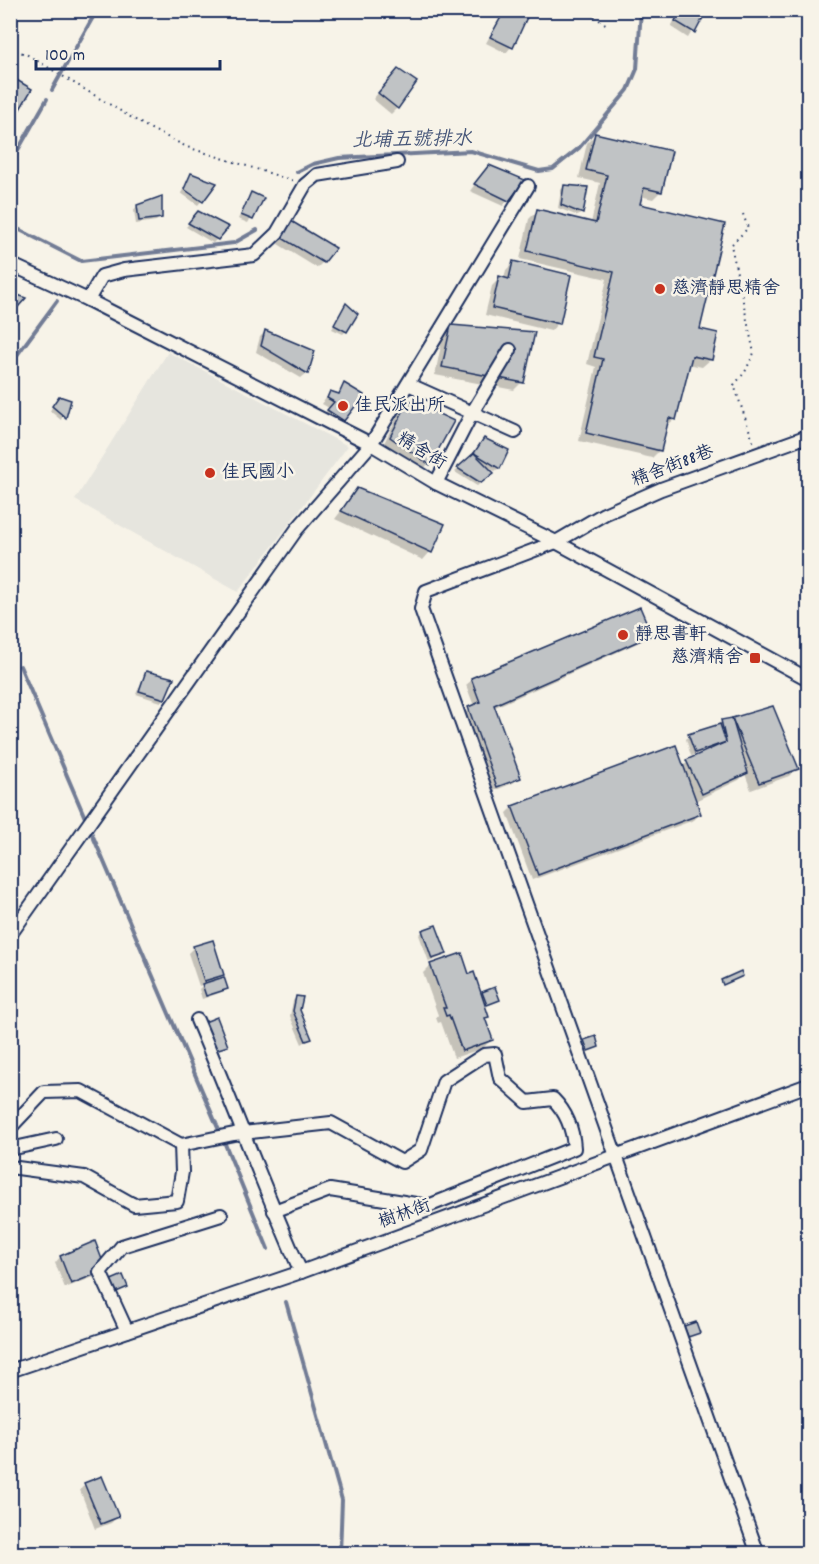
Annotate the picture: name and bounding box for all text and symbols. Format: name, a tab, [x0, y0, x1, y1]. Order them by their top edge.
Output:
scale bar	[36, 33, 220, 71]
text: 100 m	[45, 44, 85, 69]
water label: 北埔五號排水	[352, 126, 473, 156]
place label: 慈濟靜思精舍	[672, 277, 780, 302]
marker: 慈濟靜思精舍	[653, 282, 667, 296]
place label: 佳民派出所	[355, 394, 445, 419]
marker: 佳民派出所	[336, 399, 350, 413]
street label: 精舍街	[391, 427, 451, 477]
street label: 精舍街88巷	[628, 440, 718, 494]
place label: 佳民國小	[222, 461, 294, 486]
marker: 佳民國小	[203, 466, 217, 480]
place label: 靜思書軒	[635, 623, 707, 648]
marker: 靜思書軒	[616, 628, 630, 642]
place label: 慈濟精舍	[671, 646, 743, 671]
marker: 慈濟精舍	[748, 651, 762, 665]
street label: 樹林街	[375, 1194, 435, 1236]

